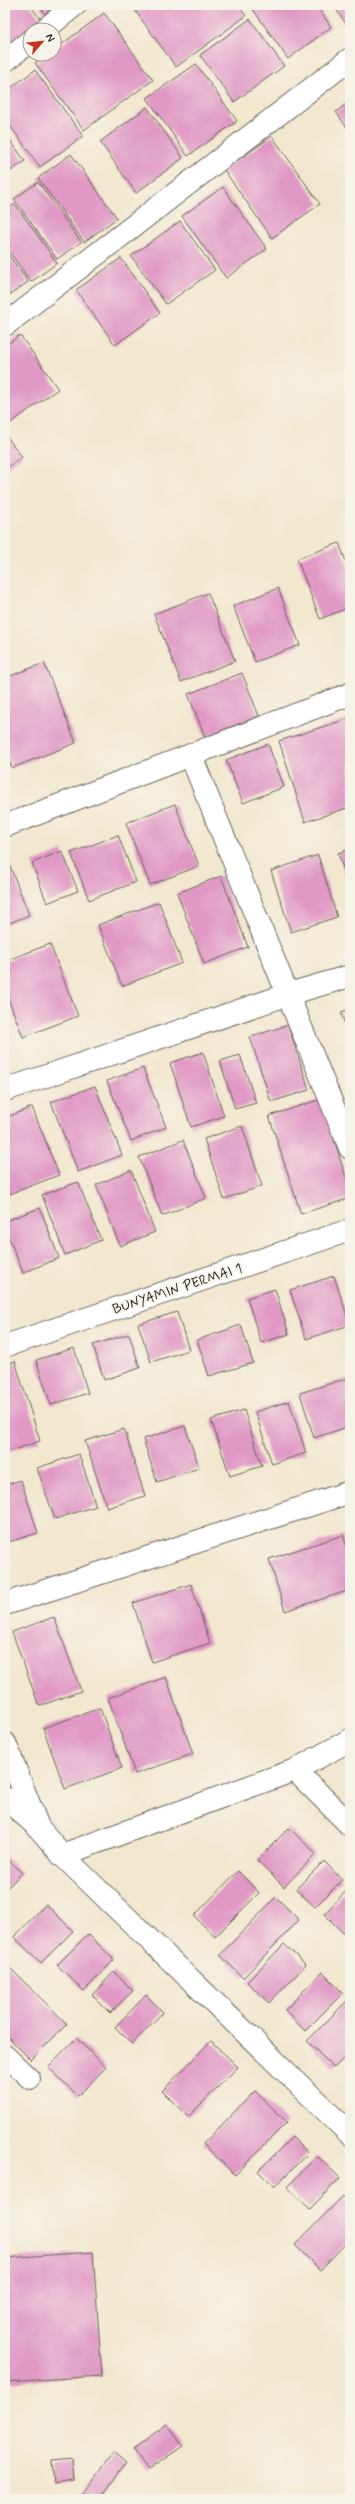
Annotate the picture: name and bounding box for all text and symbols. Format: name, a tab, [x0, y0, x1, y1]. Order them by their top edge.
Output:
north arrow	[22, 22, 62, 62]
text: N	[42, 31, 58, 44]
street label: BUNYAMIN PERMAI 1	[110, 1259, 244, 1318]

